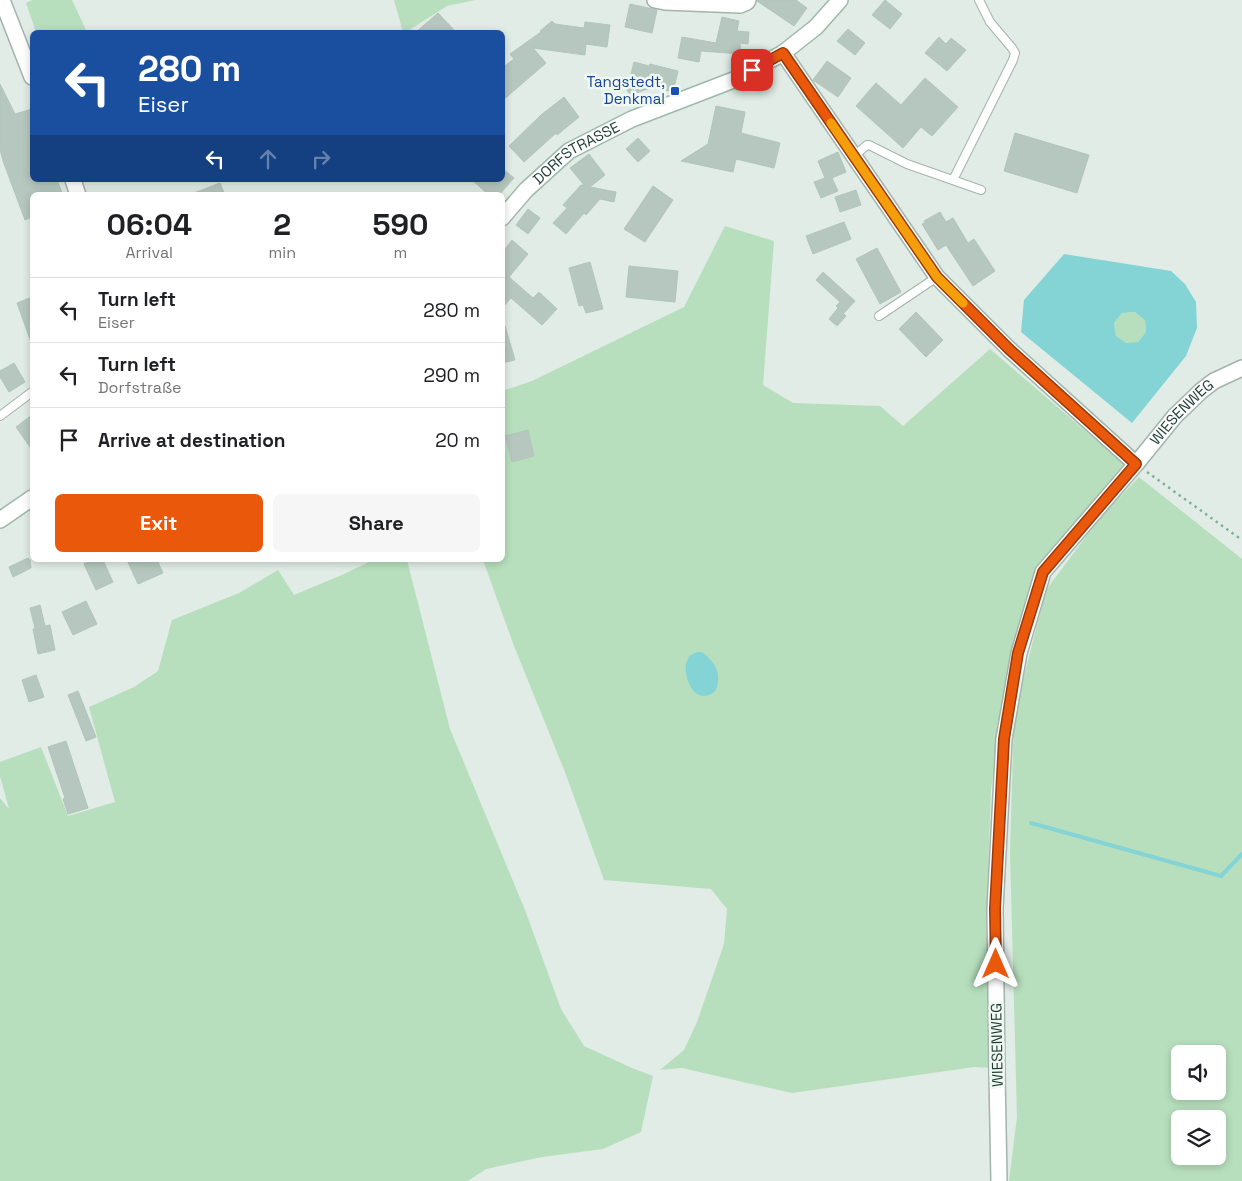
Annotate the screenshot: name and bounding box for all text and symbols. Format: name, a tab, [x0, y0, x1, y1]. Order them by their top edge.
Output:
text: 280 m	[138, 47, 241, 91]
pin	[731, 49, 773, 91]
icon: left	[55, 50, 120, 115]
icon: arrive	[738, 56, 766, 84]
place label: Tangstedt, Denkmal	[586, 72, 665, 108]
marker: Tangstedt, Denkmal	[669, 85, 681, 97]
text: Eiser	[138, 90, 189, 118]
street label: DORFSTRASSE	[529, 117, 623, 188]
icon: left	[201, 145, 229, 173]
icon: ahead	[254, 145, 282, 173]
icon: right	[307, 145, 335, 173]
text: 06:04	[107, 205, 192, 244]
text: 2	[273, 205, 291, 244]
text: 590	[373, 205, 428, 244]
text: Arrival	[125, 242, 173, 263]
text: min	[268, 242, 296, 263]
text: m	[394, 242, 407, 263]
text: Turn left	[98, 287, 176, 312]
icon: left	[55, 296, 83, 324]
text: 280 m	[423, 298, 480, 323]
text: Eiser	[98, 312, 135, 333]
text: Turn left	[98, 352, 176, 377]
icon: left	[55, 361, 83, 389]
text: 290 m	[424, 363, 480, 388]
street label: WIESENWEG	[1145, 375, 1217, 449]
text: Dorfstraße	[98, 377, 182, 398]
icon: arrive	[55, 426, 83, 454]
text: Arrive at destination	[98, 428, 286, 453]
text: 20 m	[435, 428, 480, 453]
button: Exit	[55, 494, 263, 552]
button: Share	[273, 494, 480, 552]
position arrow	[969, 937, 1021, 989]
street label: WIESENWEG	[986, 1003, 1007, 1087]
map controls	[1171, 1045, 1226, 1165]
button: sound	[1171, 1045, 1226, 1100]
button: layers	[1171, 1110, 1226, 1165]

